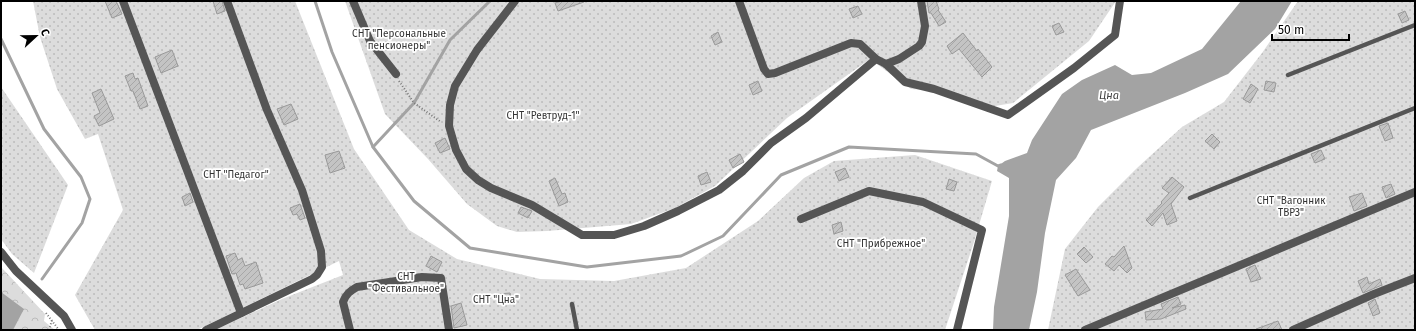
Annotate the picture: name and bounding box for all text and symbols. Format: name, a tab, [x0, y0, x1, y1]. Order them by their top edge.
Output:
north arrow	[16, 16, 56, 56]
scale bar	[1272, 16, 1349, 42]
text: 50 m	[1278, 23, 1304, 37]
text: С	[38, 27, 52, 38]
park label: СНТ "Персональные пенсионеры"	[352, 28, 446, 52]
water label: Цна	[1099, 89, 1119, 102]
park label: СНТ "Ревтруд-1"	[506, 110, 580, 122]
park label: СНТ "Педагог"	[203, 169, 269, 181]
park label: СНТ "Вагонник ТВРЗ"	[1257, 195, 1326, 219]
park label: СНТ "Прибрежное"	[837, 238, 925, 250]
park label: СНТ "Фестивальное"	[368, 271, 444, 295]
park label: СНТ "Цна"	[473, 294, 519, 306]

